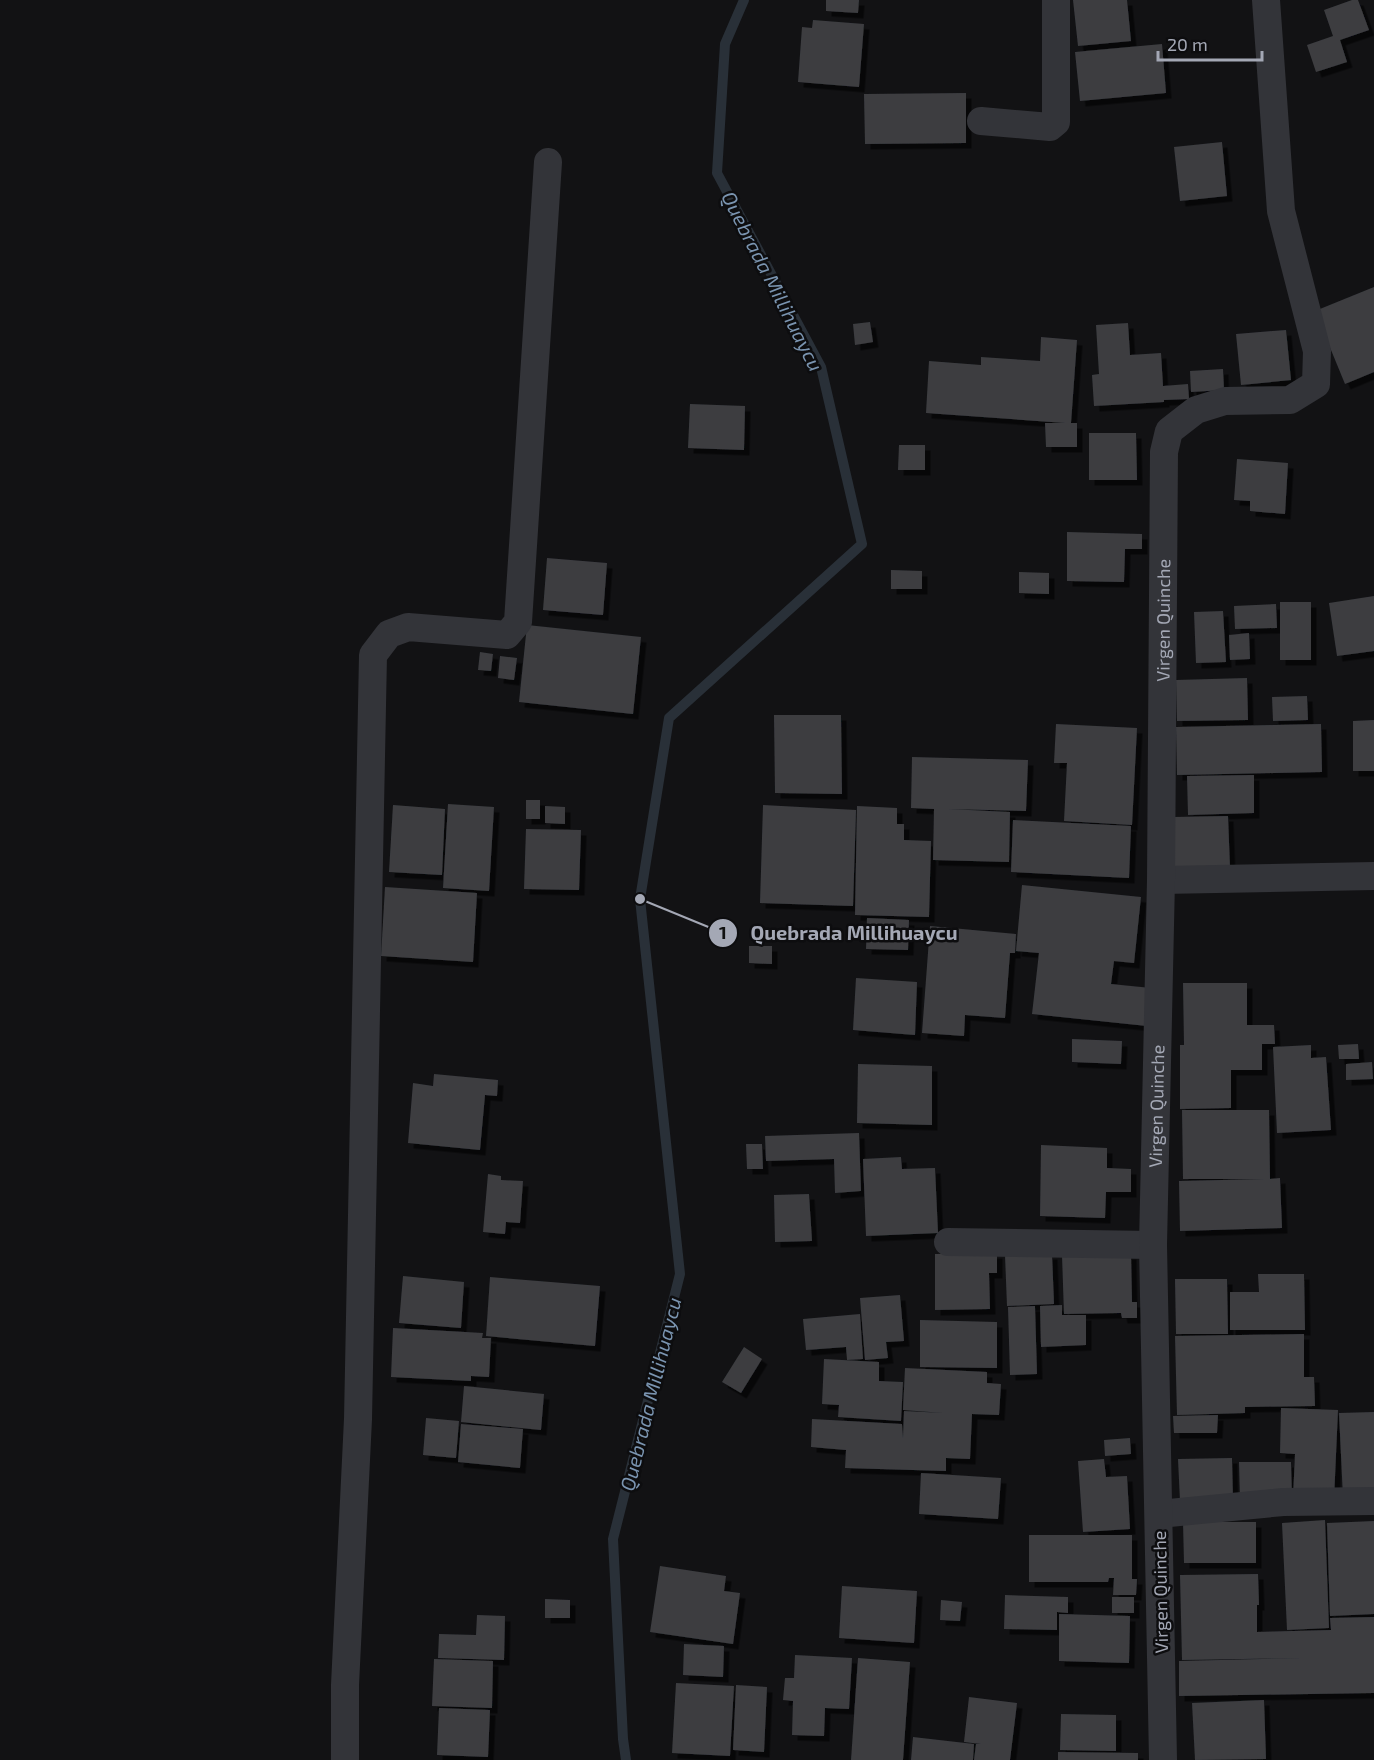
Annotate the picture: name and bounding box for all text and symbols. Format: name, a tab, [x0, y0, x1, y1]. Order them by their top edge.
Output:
scale bar	[1158, 24, 1262, 62]
text: 20 m	[1167, 33, 1208, 55]
water label: Quebrada Millihuaycu	[716, 187, 829, 375]
street label: Virgen Quinche	[1151, 559, 1174, 682]
callout: Quebrada Millihuaycu	[708, 914, 969, 952]
text: Quebrada Millihuaycu	[750, 920, 958, 945]
text: 1	[719, 921, 727, 943]
street label: Virgen Quinche	[1144, 1044, 1168, 1168]
water label: Quebrada Millihuaycu	[614, 1295, 687, 1494]
street label: Virgen Quinche	[1148, 1530, 1172, 1654]

